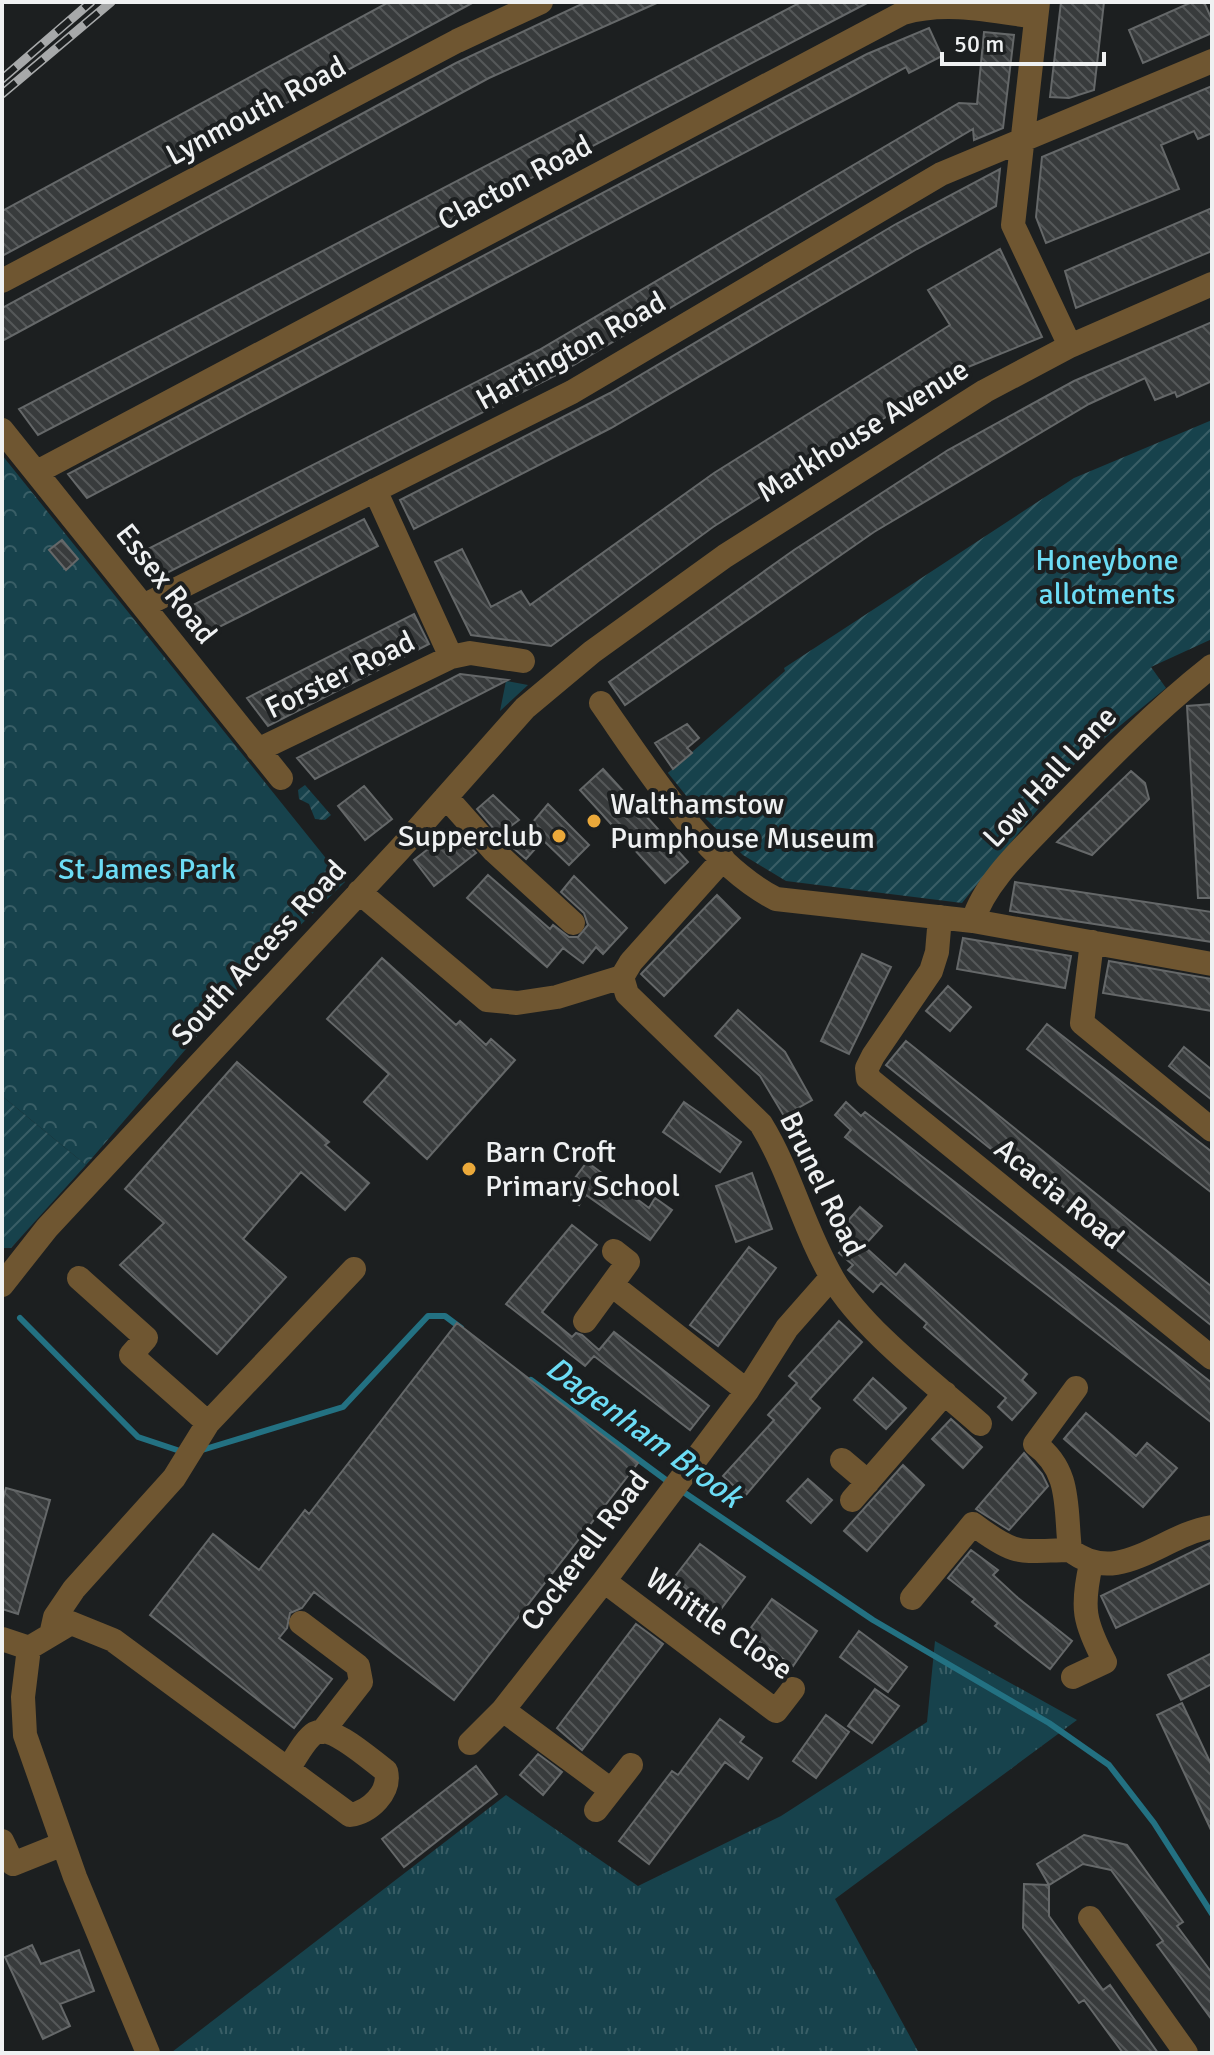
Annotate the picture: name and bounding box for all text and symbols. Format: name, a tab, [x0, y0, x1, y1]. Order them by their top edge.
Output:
scale bar	[942, 16, 1104, 66]
text: 50 m	[954, 29, 1004, 59]
street label: Lynmouth Road	[160, 48, 352, 174]
street label: Clacton Road	[432, 127, 598, 239]
street label: Hartington Road	[470, 284, 672, 418]
street label: Markhouse Avenue	[750, 351, 976, 511]
street label: Essex Road	[107, 516, 225, 652]
park label: Honeybone allotments	[1035, 542, 1179, 613]
street label: Forster Road	[259, 623, 421, 727]
street label: Low Hall Lane	[975, 699, 1125, 855]
place label: Walthamstow Pumphouse Museum	[610, 786, 875, 857]
marker: Walthamstow Pumphouse Museum	[585, 812, 603, 830]
place label: Supperclub	[398, 818, 543, 855]
marker: Supperclub	[550, 827, 568, 845]
park label: St James Park	[58, 851, 236, 888]
street label: South Access Road	[164, 853, 354, 1053]
street label: Brunel Road	[771, 1106, 873, 1262]
street label: Acacia Road	[987, 1131, 1131, 1257]
place label: Barn Croft Primary School	[485, 1134, 680, 1205]
marker: Barn Croft Primary School	[460, 1160, 478, 1178]
water label: Dagenham Brook	[538, 1348, 752, 1518]
street label: Cockerell Road	[513, 1464, 657, 1638]
street label: Whittle Close	[638, 1560, 800, 1688]

